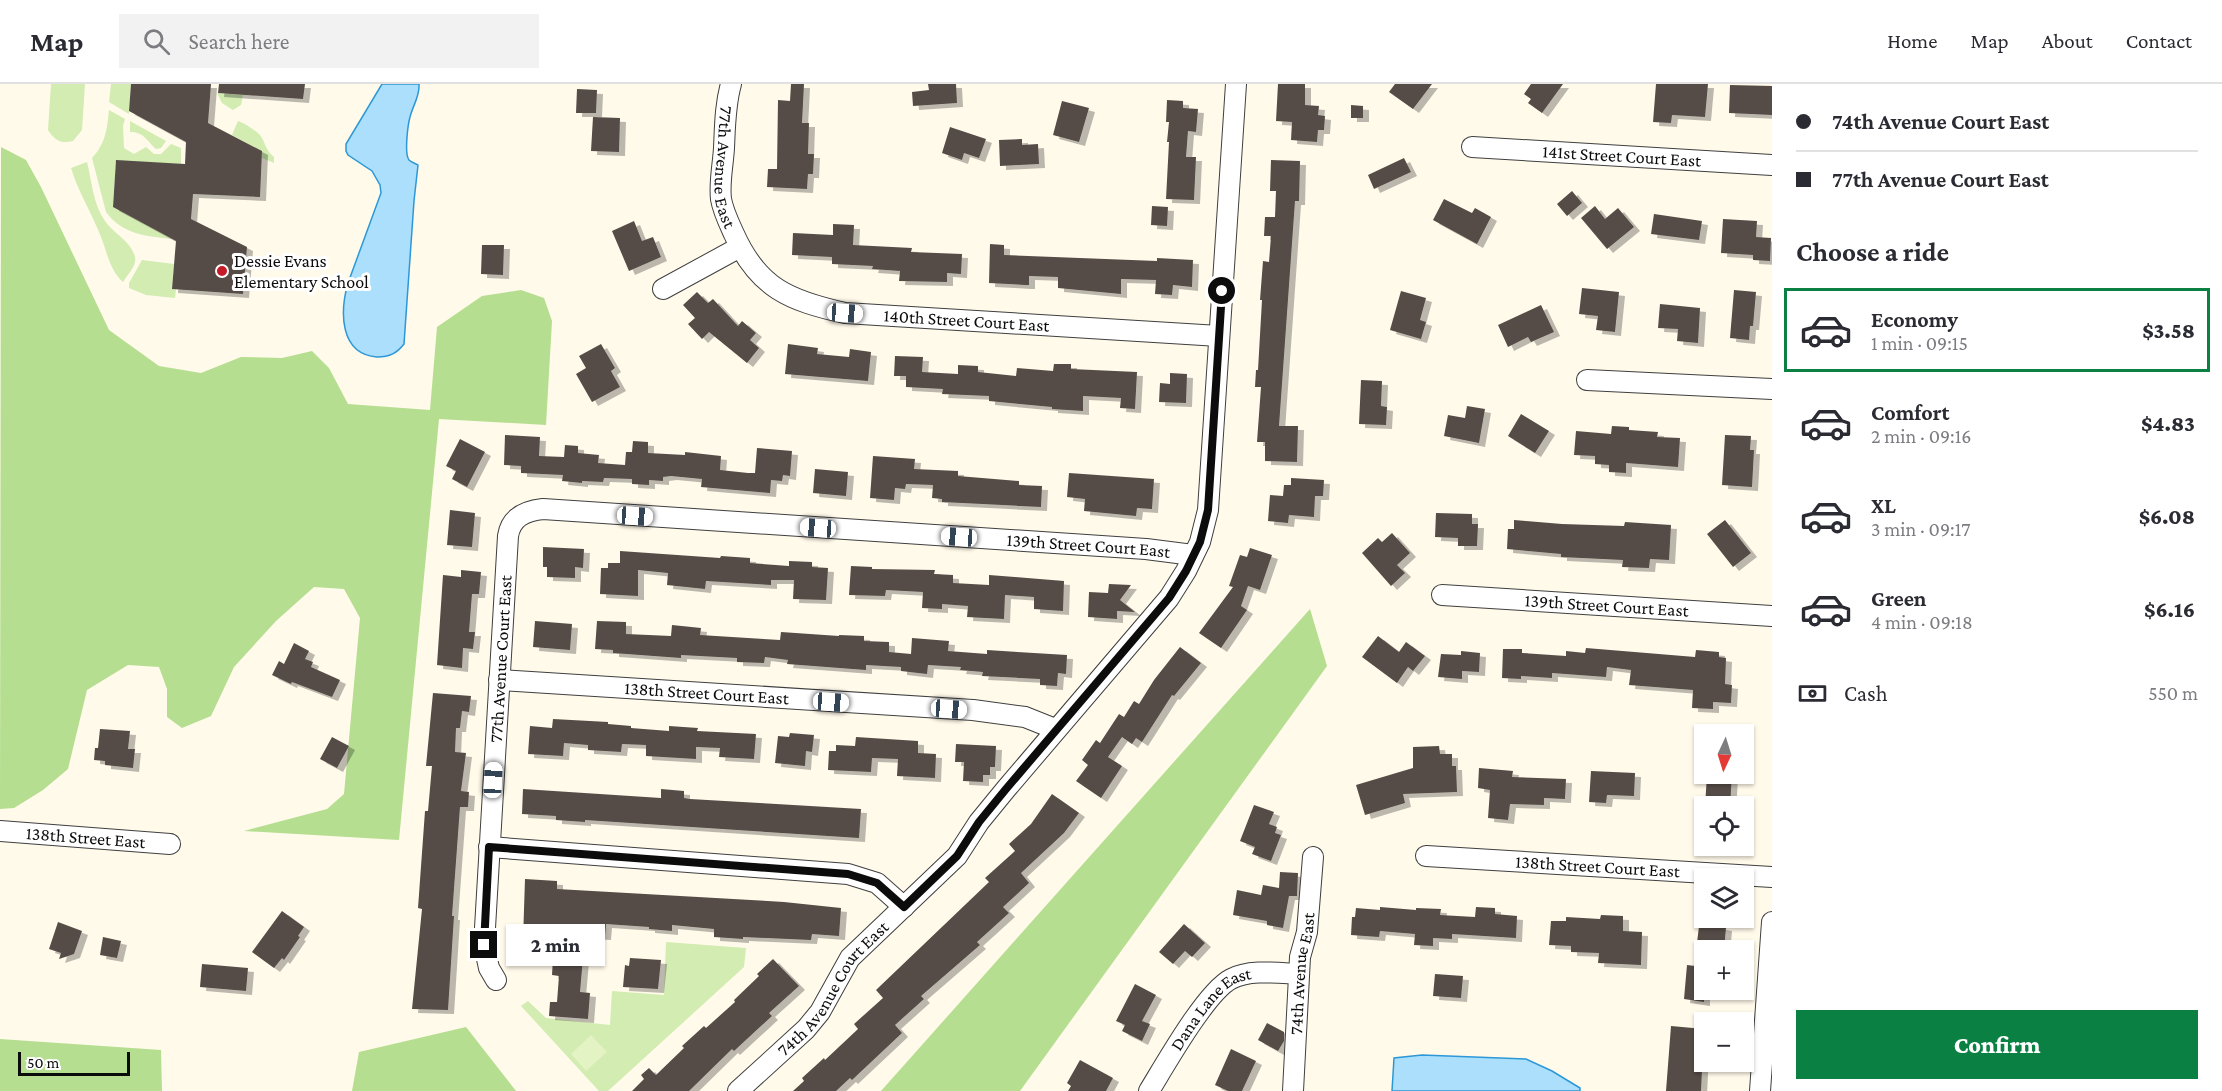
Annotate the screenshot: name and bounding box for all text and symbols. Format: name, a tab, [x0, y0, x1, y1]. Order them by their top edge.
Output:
search box	[119, 14, 539, 68]
icon: search	[140, 25, 173, 58]
text: Map	[30, 26, 83, 57]
text: Search here	[188, 29, 289, 54]
text: Home	[1887, 29, 1937, 53]
text: Map	[1970, 29, 2009, 53]
text: About	[2042, 29, 2093, 53]
text: Contact	[2126, 29, 2192, 53]
street label: 77th Avenue East	[710, 105, 740, 232]
text: 74th Avenue Court East	[1832, 109, 2049, 134]
street label: 141st Street Court East	[1542, 141, 1703, 171]
text: 77th Avenue Court East	[1832, 167, 2049, 192]
text: Choose a ride	[1796, 237, 1949, 267]
place label: Dessie Evans Elementary School	[234, 251, 369, 292]
marker: Dessie Evans Elementary School	[215, 264, 229, 278]
route start	[1208, 277, 1235, 304]
car	[826, 303, 864, 323]
icon: car	[1799, 303, 1853, 357]
street label: 140th Street Court East	[883, 305, 1051, 336]
text: Economy	[1871, 307, 1958, 332]
text: $3.58	[2142, 318, 2195, 343]
text: 1 min · 09:15	[1871, 332, 1968, 354]
icon: car	[1799, 396, 1853, 450]
text: Comfort	[1871, 400, 1949, 425]
text: $4.83	[2141, 411, 2195, 436]
text: 2 min · 09:16	[1871, 425, 1971, 447]
icon: car	[1799, 489, 1853, 543]
text: XL	[1871, 493, 1896, 518]
text: $6.08	[2139, 504, 2195, 529]
car	[616, 506, 654, 526]
car	[799, 518, 837, 538]
text: 3 min · 09:17	[1871, 518, 1971, 540]
car	[940, 527, 978, 547]
street label: 139th Street Court East	[1006, 530, 1173, 562]
street label: 77th Avenue Court East	[486, 574, 516, 743]
icon: car	[1799, 582, 1853, 636]
text: Green	[1871, 586, 1927, 611]
street label: 139th Street Court East	[1524, 590, 1690, 621]
text: $6.16	[2144, 597, 2195, 622]
text: 4 min · 09:18	[1871, 611, 1973, 633]
icon: cash	[1796, 677, 1829, 710]
street label: 138th Street Court East	[624, 678, 790, 708]
text: Cash	[1844, 681, 1888, 706]
text: 550 m	[2148, 682, 2198, 704]
car	[812, 692, 850, 712]
car	[930, 699, 968, 719]
north arrow	[1694, 724, 1754, 784]
map controls	[1694, 724, 1754, 1072]
car	[483, 762, 503, 798]
button: locate	[1694, 796, 1754, 856]
street label: 138th Street East	[25, 823, 147, 852]
street label: 138th Street Court East	[1515, 851, 1682, 881]
button: layers	[1694, 868, 1754, 928]
street label: 74th Avenue East	[1286, 911, 1319, 1035]
street label: 74th Avenue Court East	[773, 916, 893, 1060]
callout: 2 min	[505, 924, 604, 966]
route end	[470, 931, 497, 958]
text: 2 min	[531, 934, 580, 956]
button: +	[1694, 940, 1754, 1000]
street label: Dana Lane East	[1166, 963, 1254, 1054]
button: Confirm	[1796, 1010, 2198, 1079]
button: −	[1694, 1012, 1754, 1072]
scale bar	[18, 1049, 130, 1076]
text: 50 m	[27, 1054, 59, 1071]

